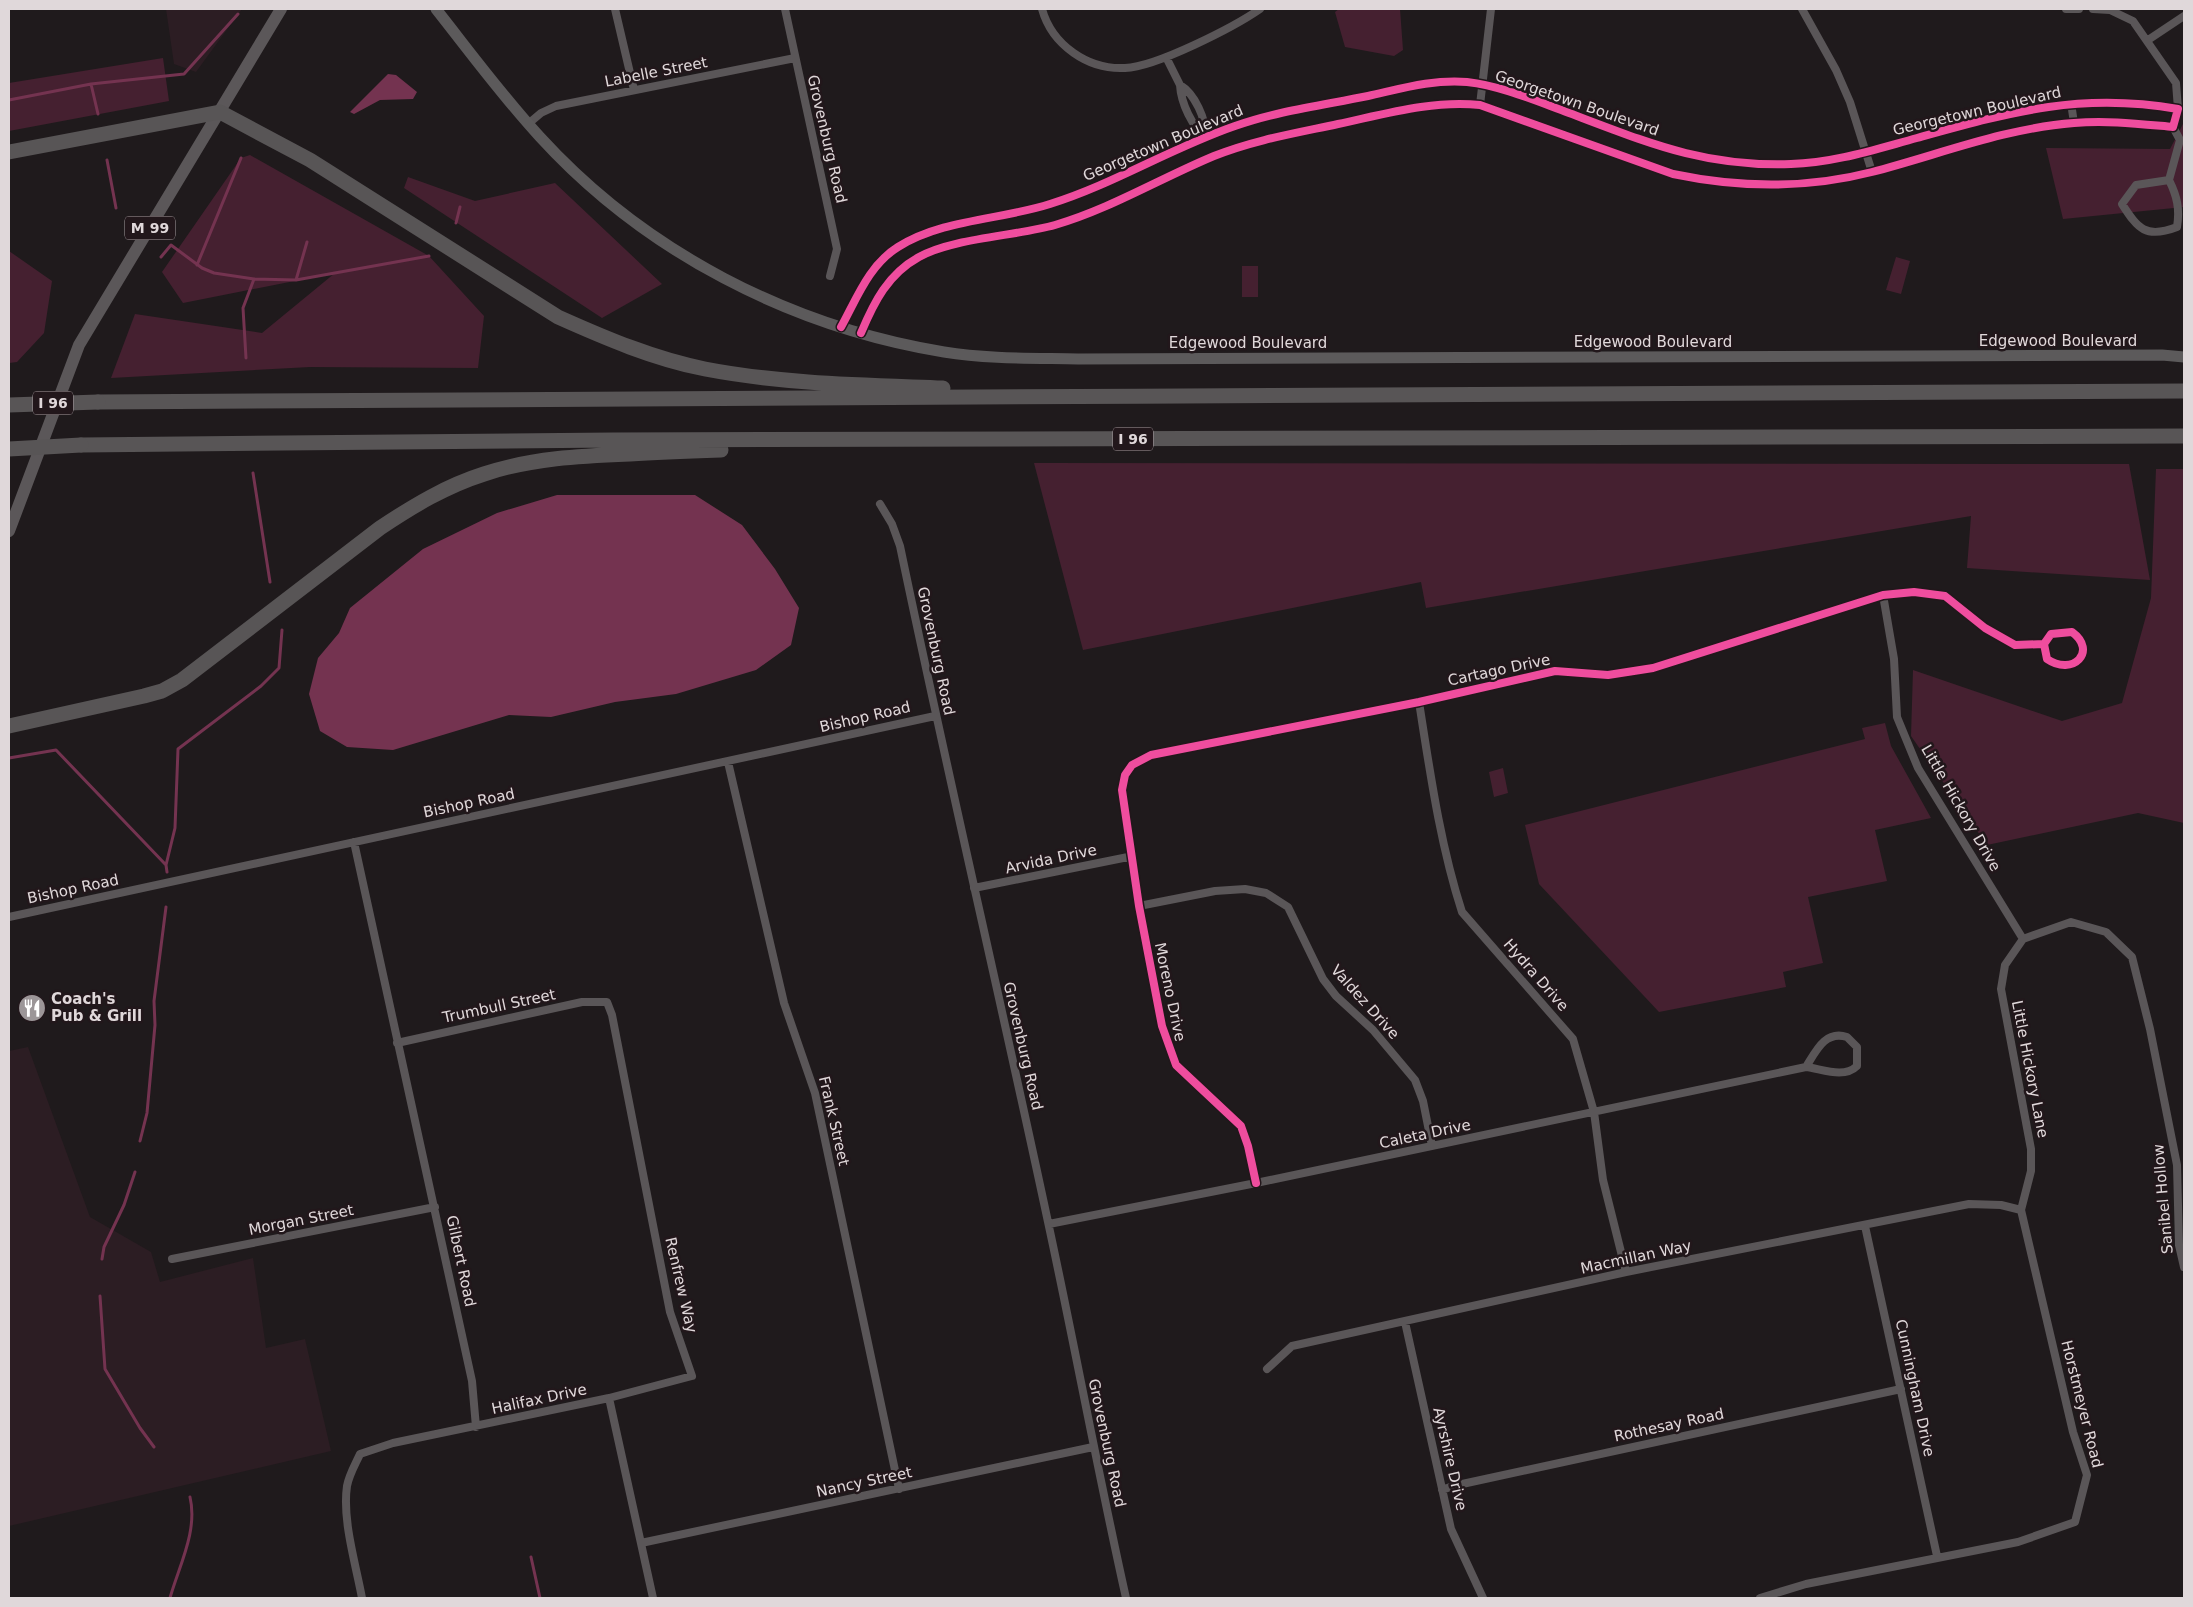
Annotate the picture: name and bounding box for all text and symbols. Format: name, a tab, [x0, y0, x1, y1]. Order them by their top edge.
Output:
street label: Labelle Street	[603, 53, 709, 91]
street label: Georgetown Boulevard	[1493, 66, 1661, 140]
street label: Grovenburg Road	[803, 73, 851, 205]
street label: Georgetown Boulevard	[1891, 83, 2063, 139]
street label: Georgetown Boulevard	[1080, 101, 1246, 185]
road number: M 99	[125, 217, 175, 240]
street label: Edgewood Boulevard	[1979, 332, 2137, 350]
street label: Edgewood Boulevard	[1574, 333, 1732, 351]
street label: Edgewood Boulevard	[1169, 334, 1327, 352]
road number: I 96	[33, 392, 73, 414]
road number: I 96	[1113, 428, 1153, 450]
street label: Grovenburg Road	[914, 585, 958, 717]
street label: Cartago Drive	[1446, 650, 1552, 690]
street label: Bishop Road	[818, 698, 912, 736]
street label: Little Hickory Drive	[1917, 741, 2005, 875]
street label: Bishop Road	[422, 785, 516, 821]
street label: Arvida Drive	[1004, 841, 1098, 877]
street label: Bishop Road	[26, 871, 120, 907]
street label: Hydra Drive	[1500, 935, 1572, 1015]
street label: Moreno Drive	[1151, 941, 1189, 1043]
street label: Valdez Drive	[1327, 961, 1403, 1043]
street label: Grovenburg Road	[999, 980, 1047, 1112]
street label: Trumbull Street	[440, 985, 557, 1027]
place label: Coach's Pub & Grill	[51, 990, 142, 1025]
restaurant icon: Coach's Pub & Grill	[17, 993, 47, 1023]
street label: Little Hickory Lane	[2008, 999, 2052, 1139]
street label: Frank Street	[815, 1074, 853, 1168]
street label: Caleta Drive	[1378, 1116, 1472, 1152]
street label: Sanibel Hollow	[2149, 1143, 2177, 1255]
street label: Morgan Street	[247, 1201, 355, 1239]
street label: Gilbert Road	[443, 1214, 479, 1308]
street label: Renfrew Way	[661, 1235, 701, 1335]
street label: Macmillan Way	[1579, 1236, 1693, 1278]
street label: Cunningham Drive	[1892, 1318, 1938, 1458]
street label: Horstmeyer Road	[2057, 1338, 2107, 1470]
street label: Grovenburg Road	[1085, 1377, 1129, 1509]
street label: Halifax Drive	[490, 1380, 588, 1418]
street label: Rothesay Road	[1612, 1405, 1726, 1445]
street label: Ayrshire Drive	[1429, 1406, 1471, 1512]
street label: Nancy Street	[814, 1463, 914, 1501]

